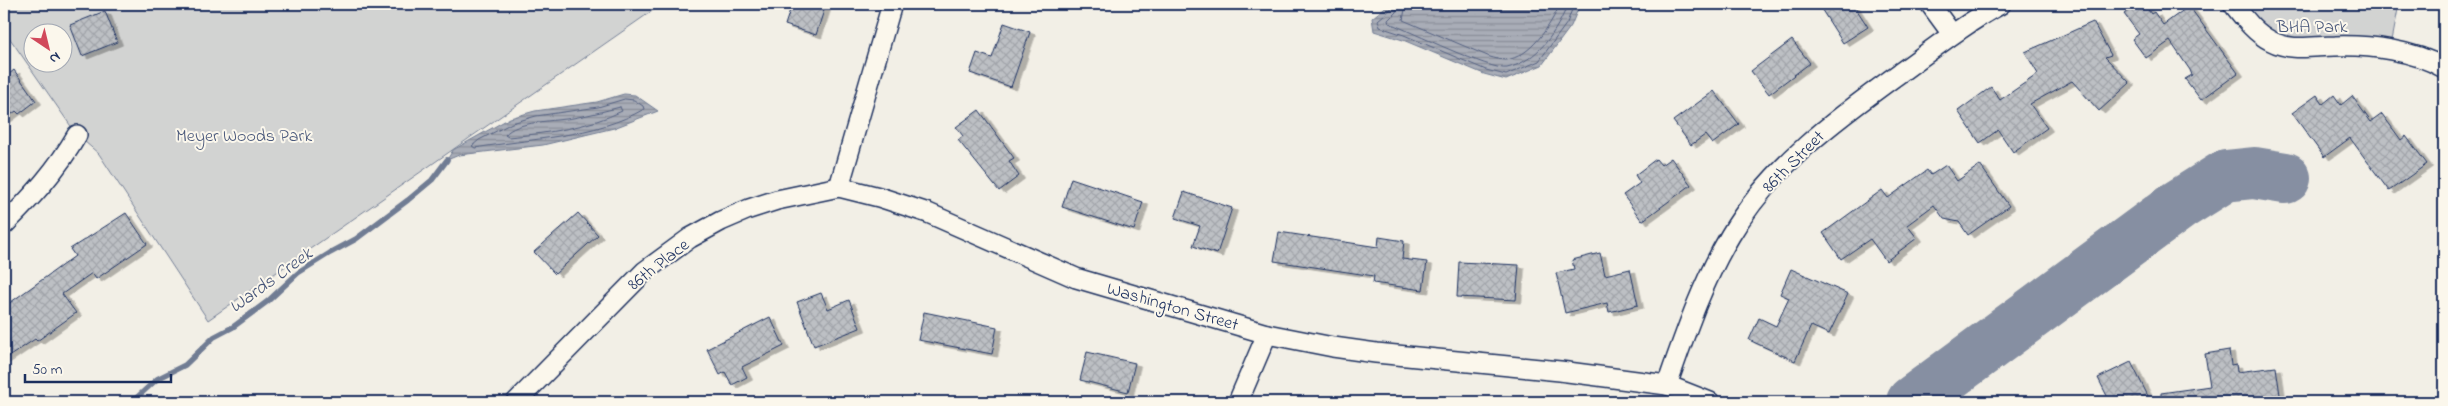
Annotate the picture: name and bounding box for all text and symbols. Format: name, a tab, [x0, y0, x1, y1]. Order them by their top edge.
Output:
park label: BHA Park	[2276, 15, 2347, 41]
north arrow	[22, 22, 72, 72]
text: N	[45, 46, 64, 69]
park label: Meyer Woods Park	[176, 124, 312, 150]
street label: 86th Street	[1757, 125, 1832, 200]
street label: 86th Place	[623, 233, 696, 298]
water label: Wards Creek	[224, 241, 319, 321]
street label: Washington Street	[1103, 277, 1241, 340]
scale bar	[25, 351, 171, 383]
text: 50 m	[32, 359, 63, 381]

